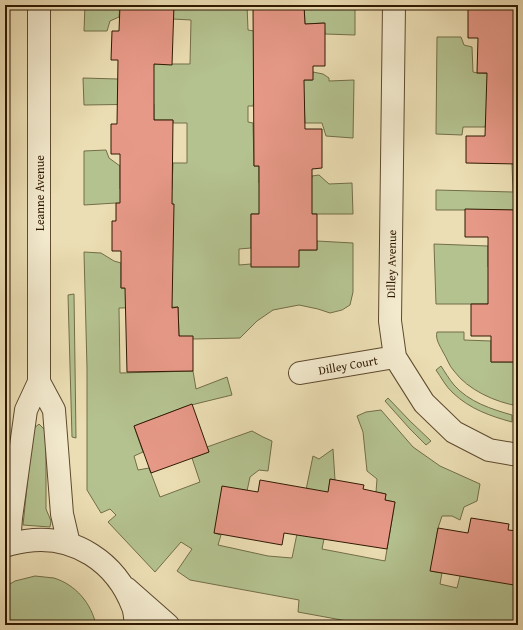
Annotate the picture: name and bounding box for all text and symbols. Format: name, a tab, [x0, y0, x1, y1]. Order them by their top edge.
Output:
street label: Leanne Avenue	[31, 155, 48, 231]
street label: Dilley Avenue	[382, 229, 400, 298]
street label: Dilley Court	[317, 351, 380, 379]

